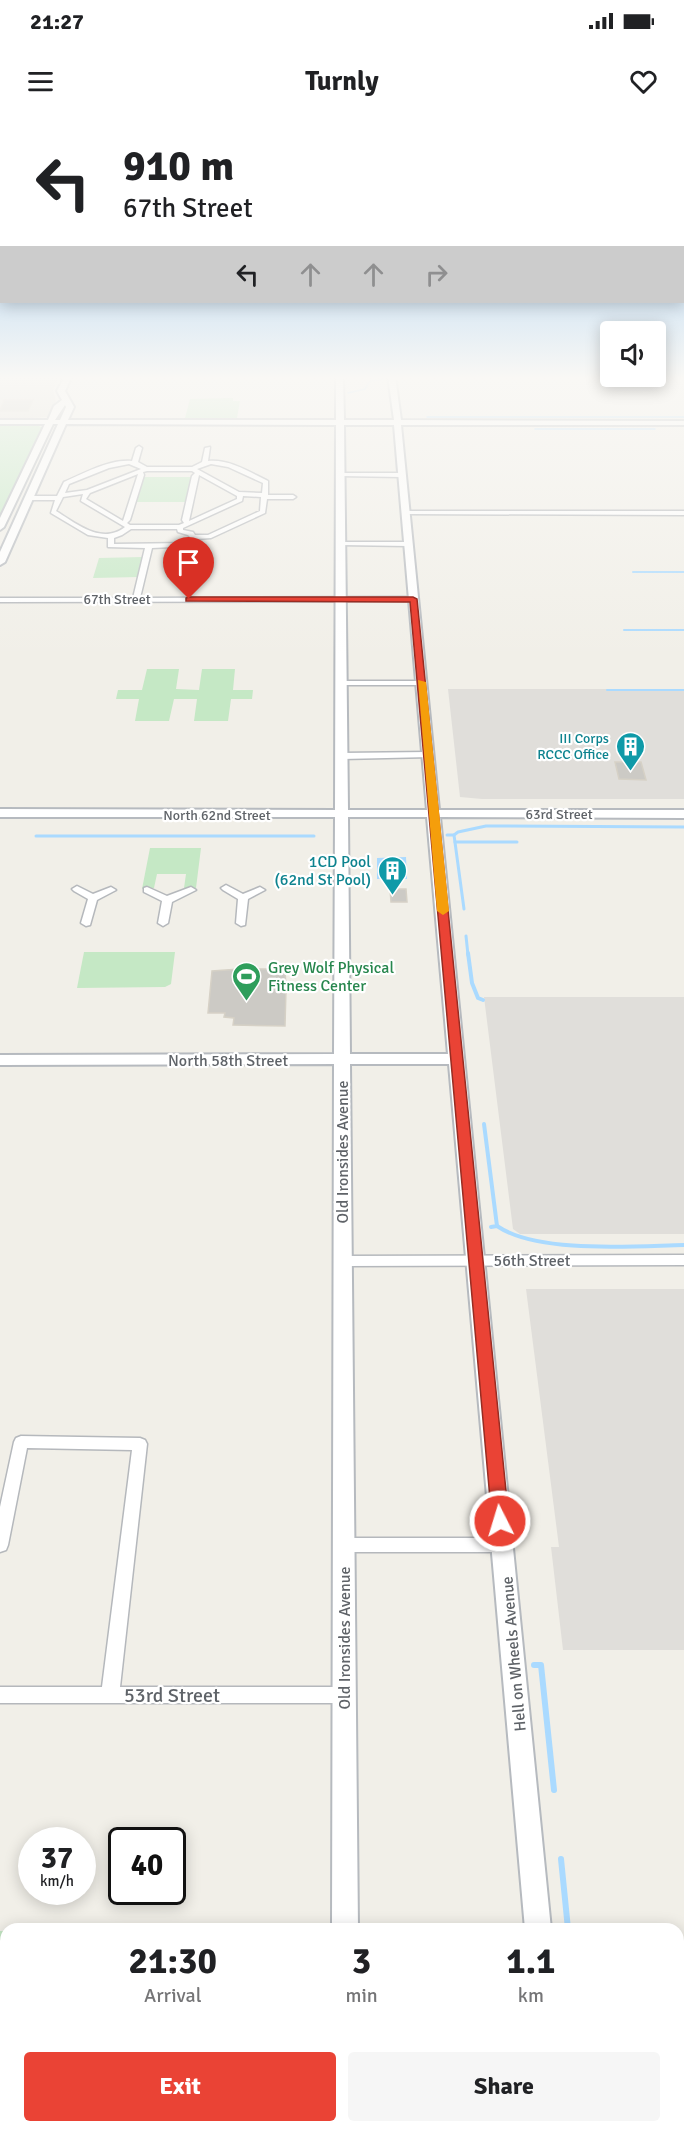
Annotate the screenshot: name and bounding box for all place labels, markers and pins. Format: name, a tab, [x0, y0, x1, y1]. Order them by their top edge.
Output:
pin	[163, 537, 214, 599]
place label: III Corps RCCC Office	[537, 730, 609, 763]
building icon: III Corps RCCC Office	[614, 730, 646, 772]
place label: 1CD Pool (62nd St Pool)	[274, 852, 371, 890]
building icon: 1CD Pool (62nd St Pool)	[376, 854, 408, 896]
place label: Grey Wolf Physical Fitness Center	[268, 958, 394, 996]
sports icon: Grey Wolf Physical Fitness Center	[231, 960, 263, 1002]

